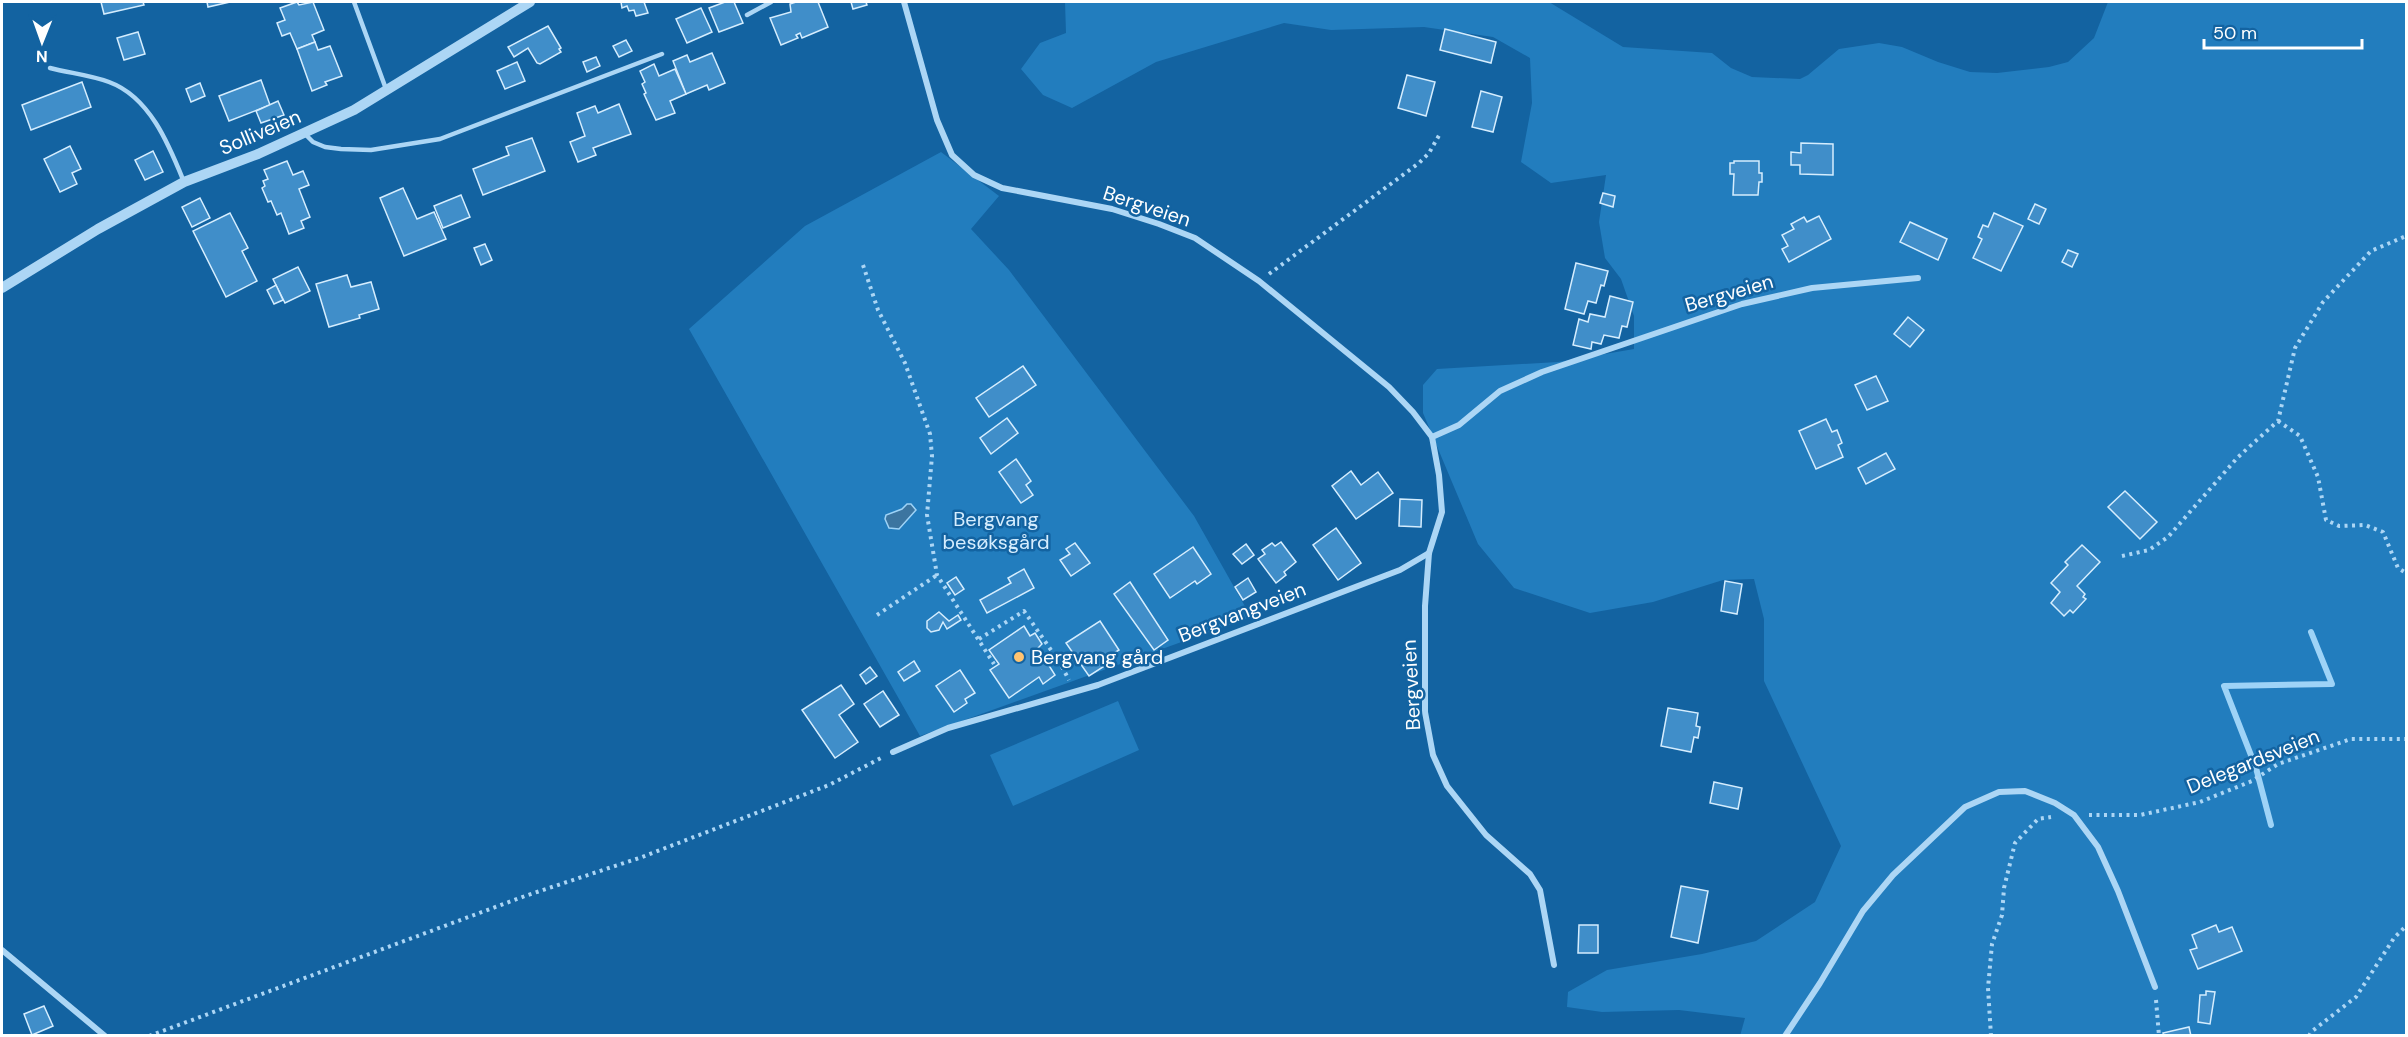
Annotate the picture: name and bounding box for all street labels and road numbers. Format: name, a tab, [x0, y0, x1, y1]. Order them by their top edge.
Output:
street label: Solliveien	[215, 103, 305, 161]
street label: Bergveien	[1100, 180, 1194, 232]
street label: Bergveien	[1682, 268, 1776, 318]
street label: Bergvangveien	[1175, 576, 1309, 648]
street label: Bergveien	[1396, 639, 1426, 731]
street label: Delegardsveien	[2183, 723, 2323, 799]

